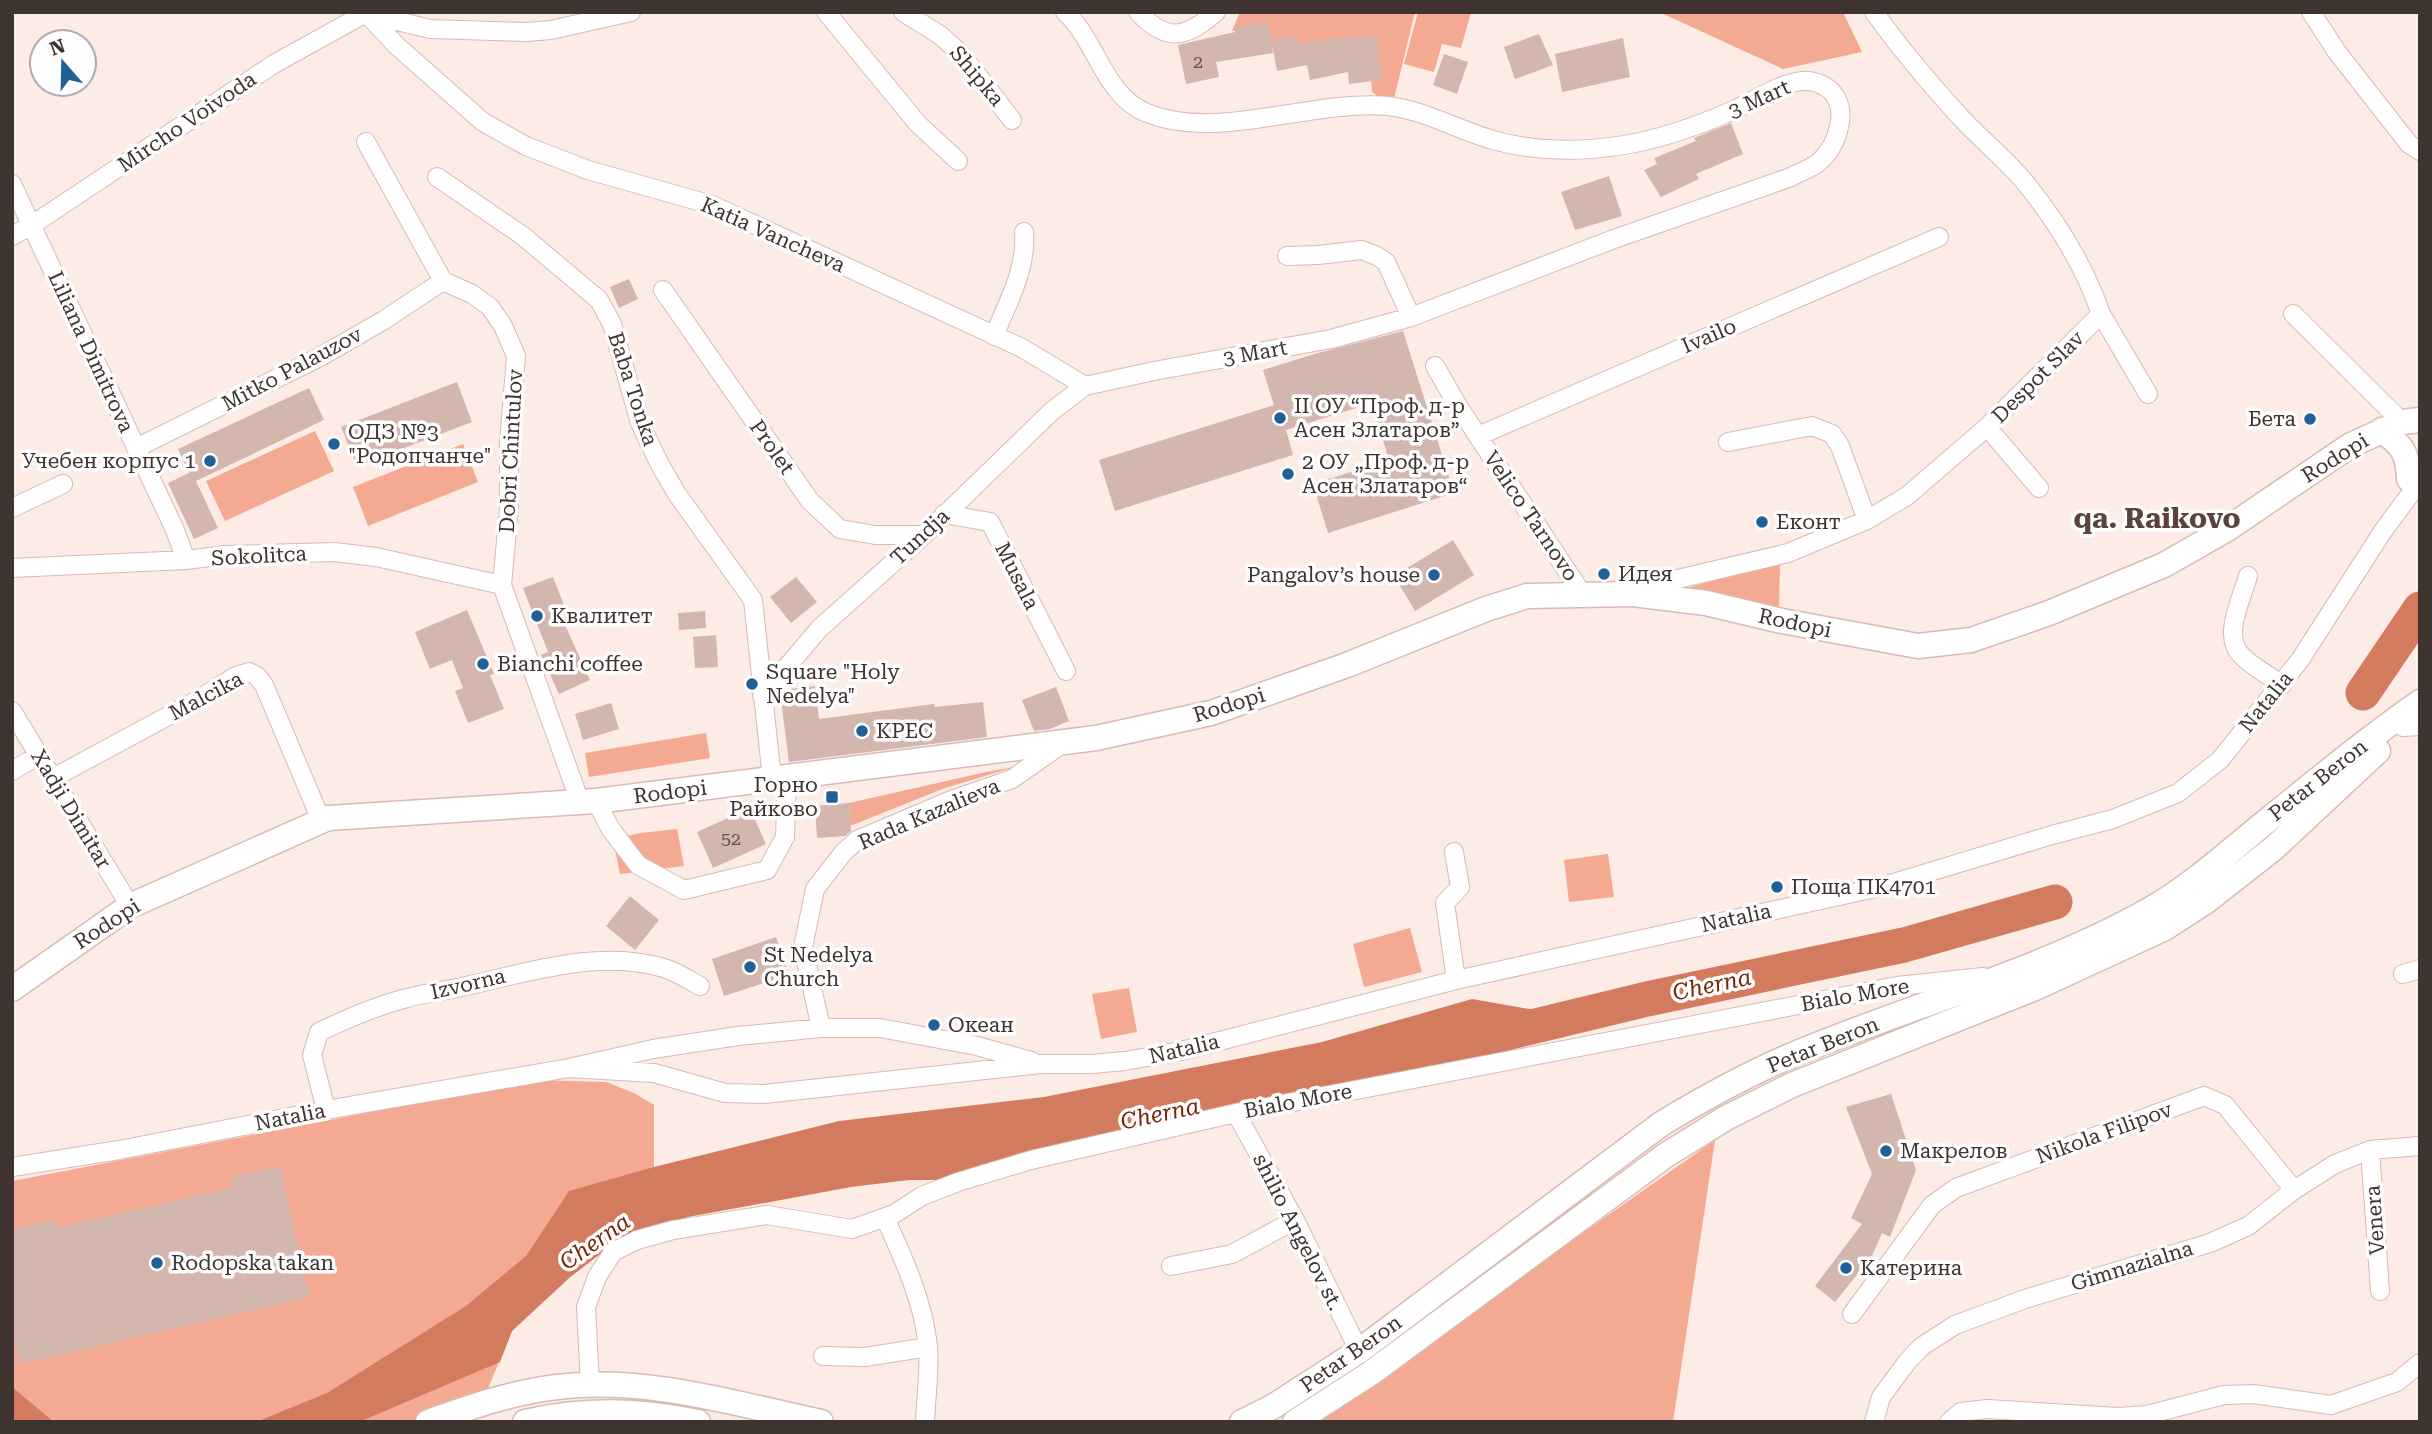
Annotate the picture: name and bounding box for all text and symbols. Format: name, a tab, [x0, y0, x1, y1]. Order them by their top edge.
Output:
north arrow	[28, 28, 98, 98]
text: N	[47, 34, 69, 61]
street label: Shipka	[945, 41, 1009, 111]
house number: 2	[1193, 51, 1203, 72]
street label: Mircho Voivoda	[113, 67, 261, 177]
street label: 3 Mart	[1724, 75, 1794, 123]
street label: Katia Vancheva	[697, 192, 849, 278]
street label: Liliana Dimitrova	[43, 268, 139, 437]
street label: Ivailo	[1678, 314, 1740, 358]
street label: Mitko Palauzov	[218, 322, 367, 416]
street label: Despot Slav	[1987, 325, 2090, 428]
street label: Baba Tonka	[603, 329, 663, 449]
street label: 3 Mart	[1221, 336, 1289, 370]
street label: Dobri Chintulov	[495, 367, 527, 534]
place label: II ОУ “Проф. д-р Асен Златаров”	[1294, 394, 1465, 442]
place label: Бета	[2248, 407, 2297, 431]
marker: II ОУ “Проф. д-р Асен Златаров”	[1272, 410, 1288, 426]
marker: Бета	[2302, 411, 2318, 427]
street label: Prolet	[745, 415, 799, 479]
place label: ОДЗ №3 "Родопчанче"	[348, 420, 491, 468]
street label: Rodopi	[2297, 428, 2373, 488]
marker: ОДЗ №3 "Родопчанче"	[326, 436, 342, 452]
street label: Velico Tarnovo	[1479, 447, 1583, 585]
place label: Учебен корпус 1	[22, 449, 196, 473]
place label: 2 ОУ „Проф. д-р Асен Златаров“	[1302, 450, 1469, 498]
marker: Учебен корпус 1	[202, 453, 218, 469]
marker: 2 ОУ „Проф. д-р Асен Златаров“	[1280, 466, 1296, 482]
district label: qa. Raikovo	[2074, 502, 2240, 535]
street label: Tundja	[886, 503, 955, 570]
place label: Еконт	[1776, 510, 1841, 534]
marker: Еконт	[1754, 514, 1770, 530]
street label: Musala	[990, 538, 1044, 614]
street label: Sokolitca	[211, 541, 308, 570]
place label: Идея	[1618, 562, 1673, 586]
place label: Pangalov’s house	[1247, 563, 1420, 587]
marker: Идея	[1596, 566, 1612, 582]
marker: Pangalov’s house	[1426, 567, 1442, 583]
place label: Квалитет	[551, 604, 653, 628]
street label: Rodopi	[1756, 604, 1834, 642]
marker: Квалитет	[529, 608, 545, 624]
place label: Bianchi coffee	[497, 652, 643, 676]
marker: Bianchi coffee	[475, 656, 491, 672]
place label: Square "Holy Nedelya"	[766, 660, 900, 708]
street label: Malcika	[165, 666, 248, 725]
street label: Natalia	[2234, 666, 2298, 737]
marker: Square "Holy Nedelya"	[744, 676, 760, 692]
street label: Rodopi	[1190, 683, 1268, 727]
place label: КРЕС	[876, 719, 933, 743]
marker: КРЕС	[854, 723, 870, 739]
street label: Petar Beron	[2264, 734, 2372, 826]
street label: Xadji Dimitar	[26, 745, 116, 873]
place label: Горно Райково	[729, 773, 818, 821]
street label: Rada Kazalieva	[855, 773, 1004, 855]
street label: Rodopi	[632, 776, 708, 808]
marker: Горно Райково	[824, 789, 840, 805]
house number: 52	[721, 828, 741, 849]
place label: Поща ПК4701	[1791, 875, 1936, 899]
marker: Поща ПК4701	[1769, 879, 1785, 895]
street label: Rodopi	[69, 894, 145, 954]
street label: Natalia	[1699, 899, 1774, 937]
place label: St Nedelya Church	[764, 943, 874, 991]
marker: St Nedelya Church	[742, 959, 758, 975]
water label: Cherna	[1670, 963, 1754, 1006]
street label: Izvorna	[428, 964, 508, 1004]
street label: Bialo More	[1799, 974, 1911, 1016]
street label: Petar Beron	[1764, 1012, 1883, 1078]
place label: Океан	[948, 1013, 1014, 1037]
marker: Океан	[926, 1017, 942, 1033]
street label: Natalia	[1147, 1029, 1222, 1069]
street label: Bialo More	[1242, 1079, 1354, 1123]
water label: Cherna	[1118, 1092, 1202, 1135]
street label: Nikola Filipov	[2033, 1097, 2176, 1169]
street label: Natalia	[253, 1098, 328, 1136]
place label: Макрелов	[1900, 1139, 2008, 1163]
marker: Макрелов	[1878, 1143, 1894, 1159]
street label: shilio Angelov st.	[1248, 1150, 1348, 1314]
street label: Venera	[2361, 1184, 2389, 1256]
water label: Cherna	[555, 1208, 636, 1276]
street label: Gimnazialna	[2068, 1236, 2197, 1296]
place label: Rodopska takan	[171, 1251, 335, 1275]
marker: Rodopska takan	[149, 1255, 165, 1271]
place label: Катерина	[1860, 1256, 1963, 1280]
marker: Катерина	[1838, 1260, 1854, 1276]
street label: Petar Beron	[1296, 1310, 1407, 1398]

